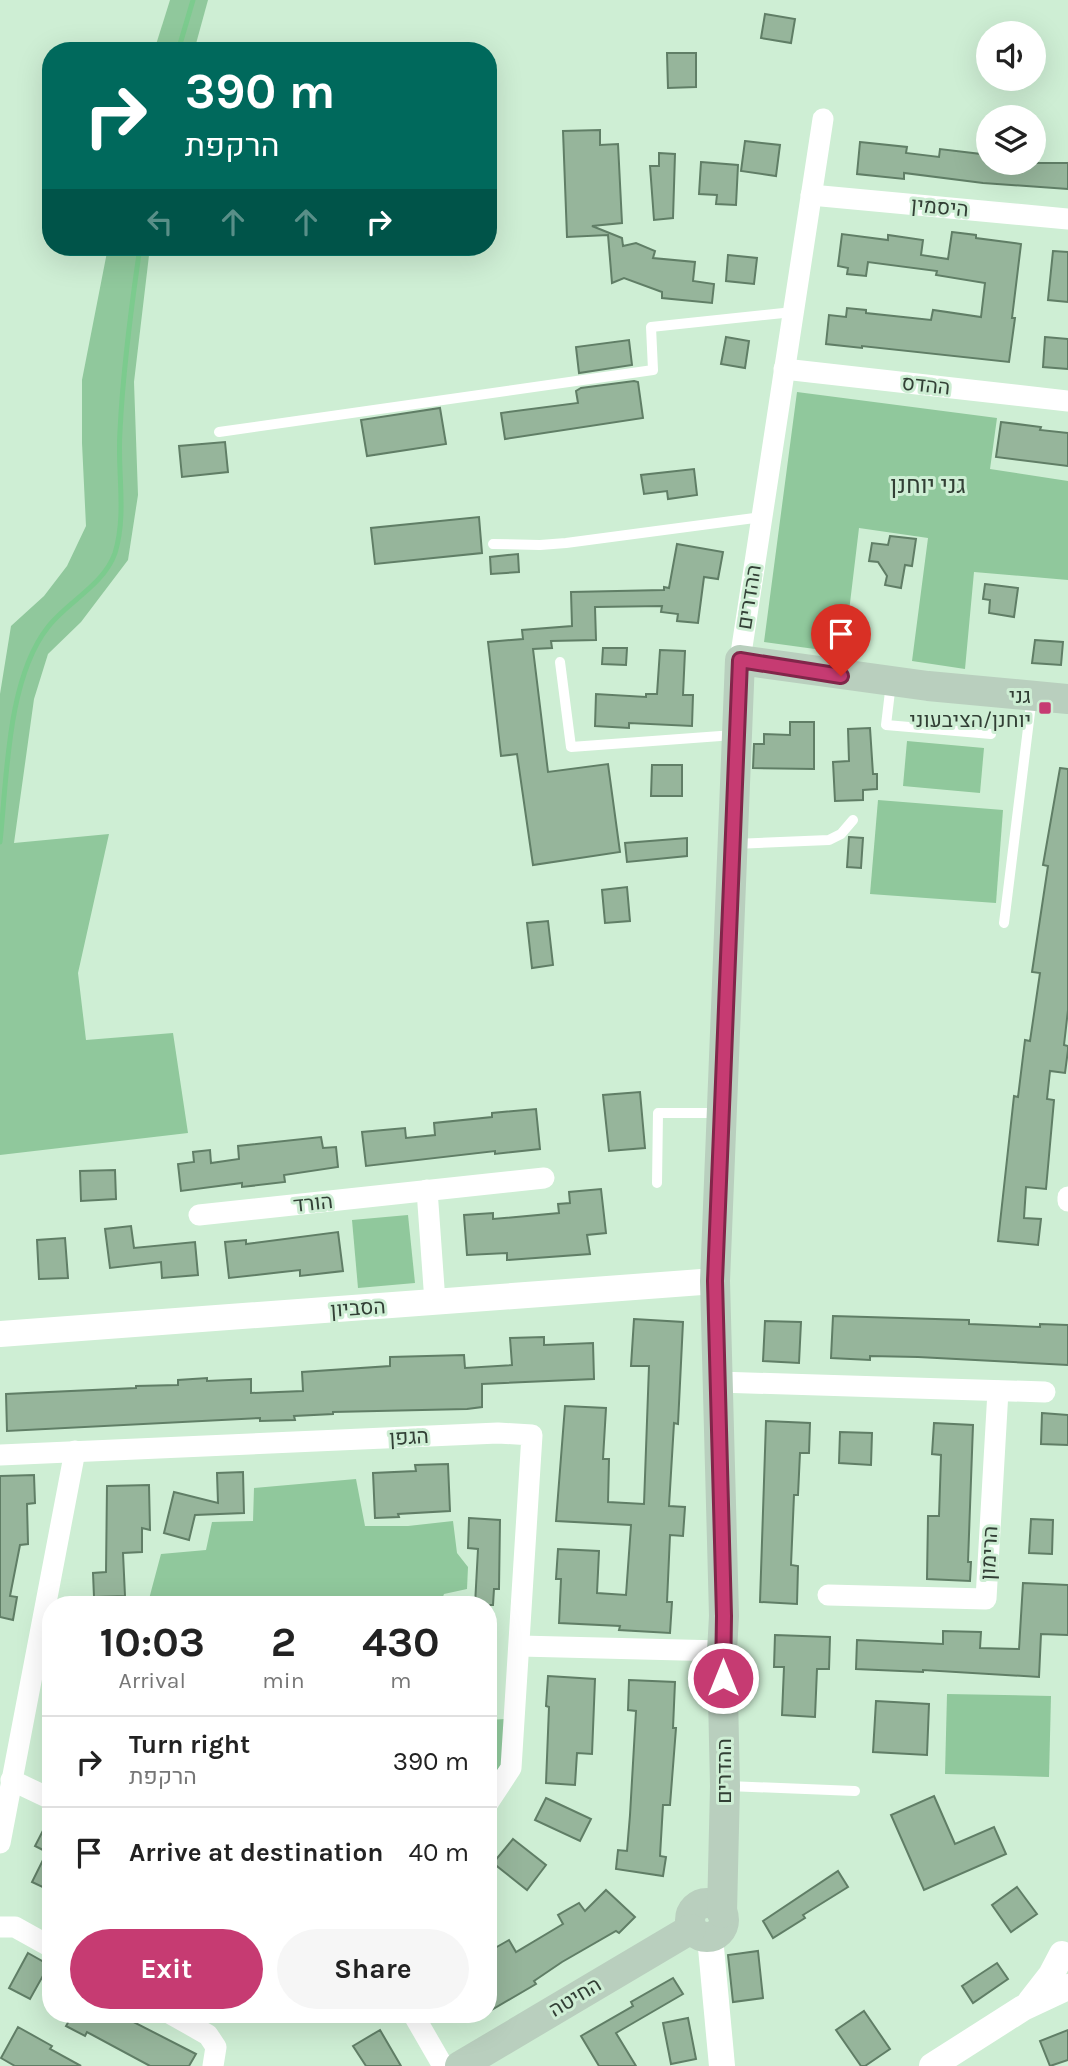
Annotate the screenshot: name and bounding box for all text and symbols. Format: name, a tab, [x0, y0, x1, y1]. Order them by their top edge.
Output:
map controls	[976, 21, 1046, 175]
button: sound	[976, 21, 1046, 91]
text: 390 m	[185, 63, 335, 120]
icon: right	[70, 70, 161, 161]
button: layers	[976, 105, 1046, 175]
text: הרקפת	[185, 127, 279, 164]
street label: היסמין	[910, 193, 970, 221]
icon: left	[141, 203, 179, 241]
icon: ahead	[214, 203, 252, 241]
icon: ahead	[287, 203, 325, 241]
icon: right	[360, 203, 398, 241]
street label: ההדס	[900, 371, 952, 399]
district label: גני יוחנן	[890, 471, 966, 499]
street label: ההדרים	[732, 563, 766, 631]
pin	[811, 604, 871, 676]
icon: arrive	[822, 615, 860, 653]
place label: גני יוחנן/הציבעוני	[910, 684, 1031, 732]
marker: גני יוחנן/הציבעוני	[1037, 700, 1053, 716]
street label: הורד	[292, 1189, 334, 1217]
street label: הסביון	[330, 1294, 386, 1322]
street label: הגפן	[389, 1424, 429, 1450]
street label: הרימון	[976, 1525, 1002, 1581]
text: 10:03	[99, 1617, 205, 1667]
text: 2	[271, 1617, 296, 1667]
text: 430	[362, 1617, 440, 1667]
position arrow	[686, 1641, 760, 1715]
text: Arrival	[118, 1667, 186, 1694]
text: min	[262, 1667, 305, 1694]
text: m	[390, 1667, 412, 1694]
text: Turn right	[129, 1729, 250, 1760]
street label: ההדרים	[712, 1738, 736, 1804]
icon: right	[70, 1743, 108, 1781]
text: 390 m	[393, 1746, 469, 1777]
text: הרקפת	[129, 1763, 197, 1790]
icon: arrive	[70, 1834, 108, 1872]
text: Arrive at destination	[129, 1837, 383, 1868]
text: 40 m	[409, 1837, 469, 1868]
button: Exit	[70, 1929, 263, 2009]
button: Share	[277, 1929, 469, 2009]
street label: החיטה	[545, 1972, 605, 2022]

